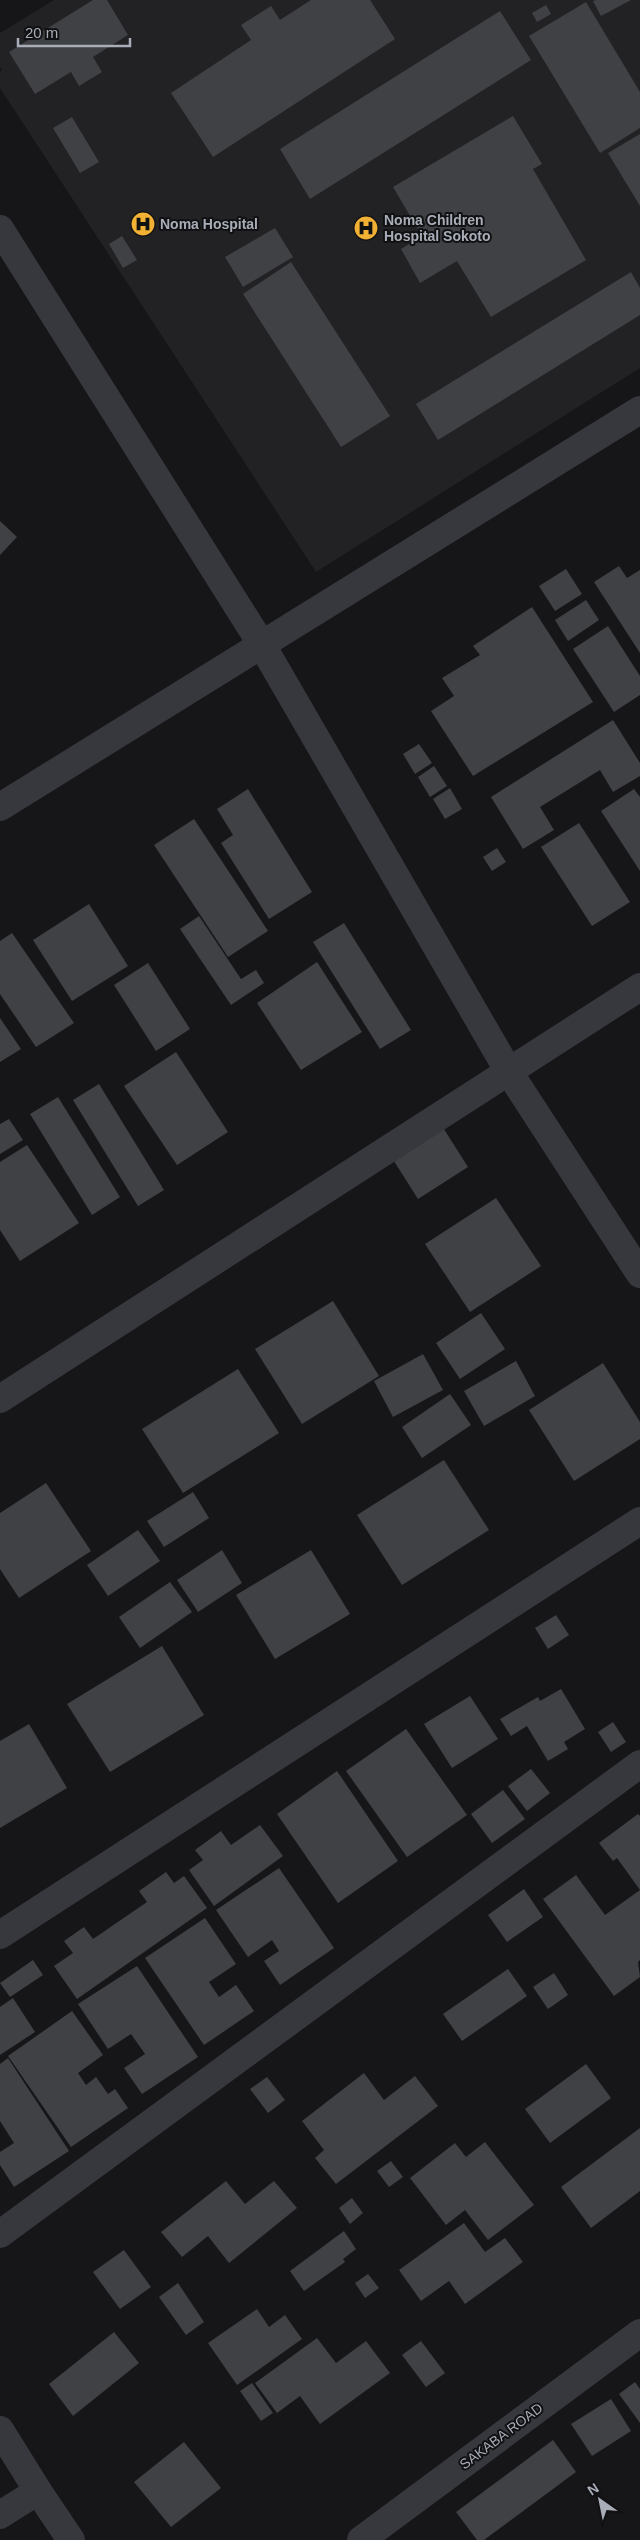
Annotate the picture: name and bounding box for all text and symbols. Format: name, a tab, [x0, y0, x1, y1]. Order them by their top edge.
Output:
scale bar	[18, 15, 130, 47]
text: 20 m	[25, 24, 58, 41]
hospital icon: Noma Hospital	[130, 211, 156, 237]
place label: Noma Children Hospital Sokoto	[384, 212, 491, 244]
hospital icon: Noma Children Hospital Sokoto	[353, 215, 379, 241]
place label: Noma Hospital	[160, 216, 258, 232]
street label: SAKABA ROAD	[456, 2400, 546, 2472]
north arrow	[575, 2475, 625, 2525]
text: N	[584, 2480, 602, 2499]

